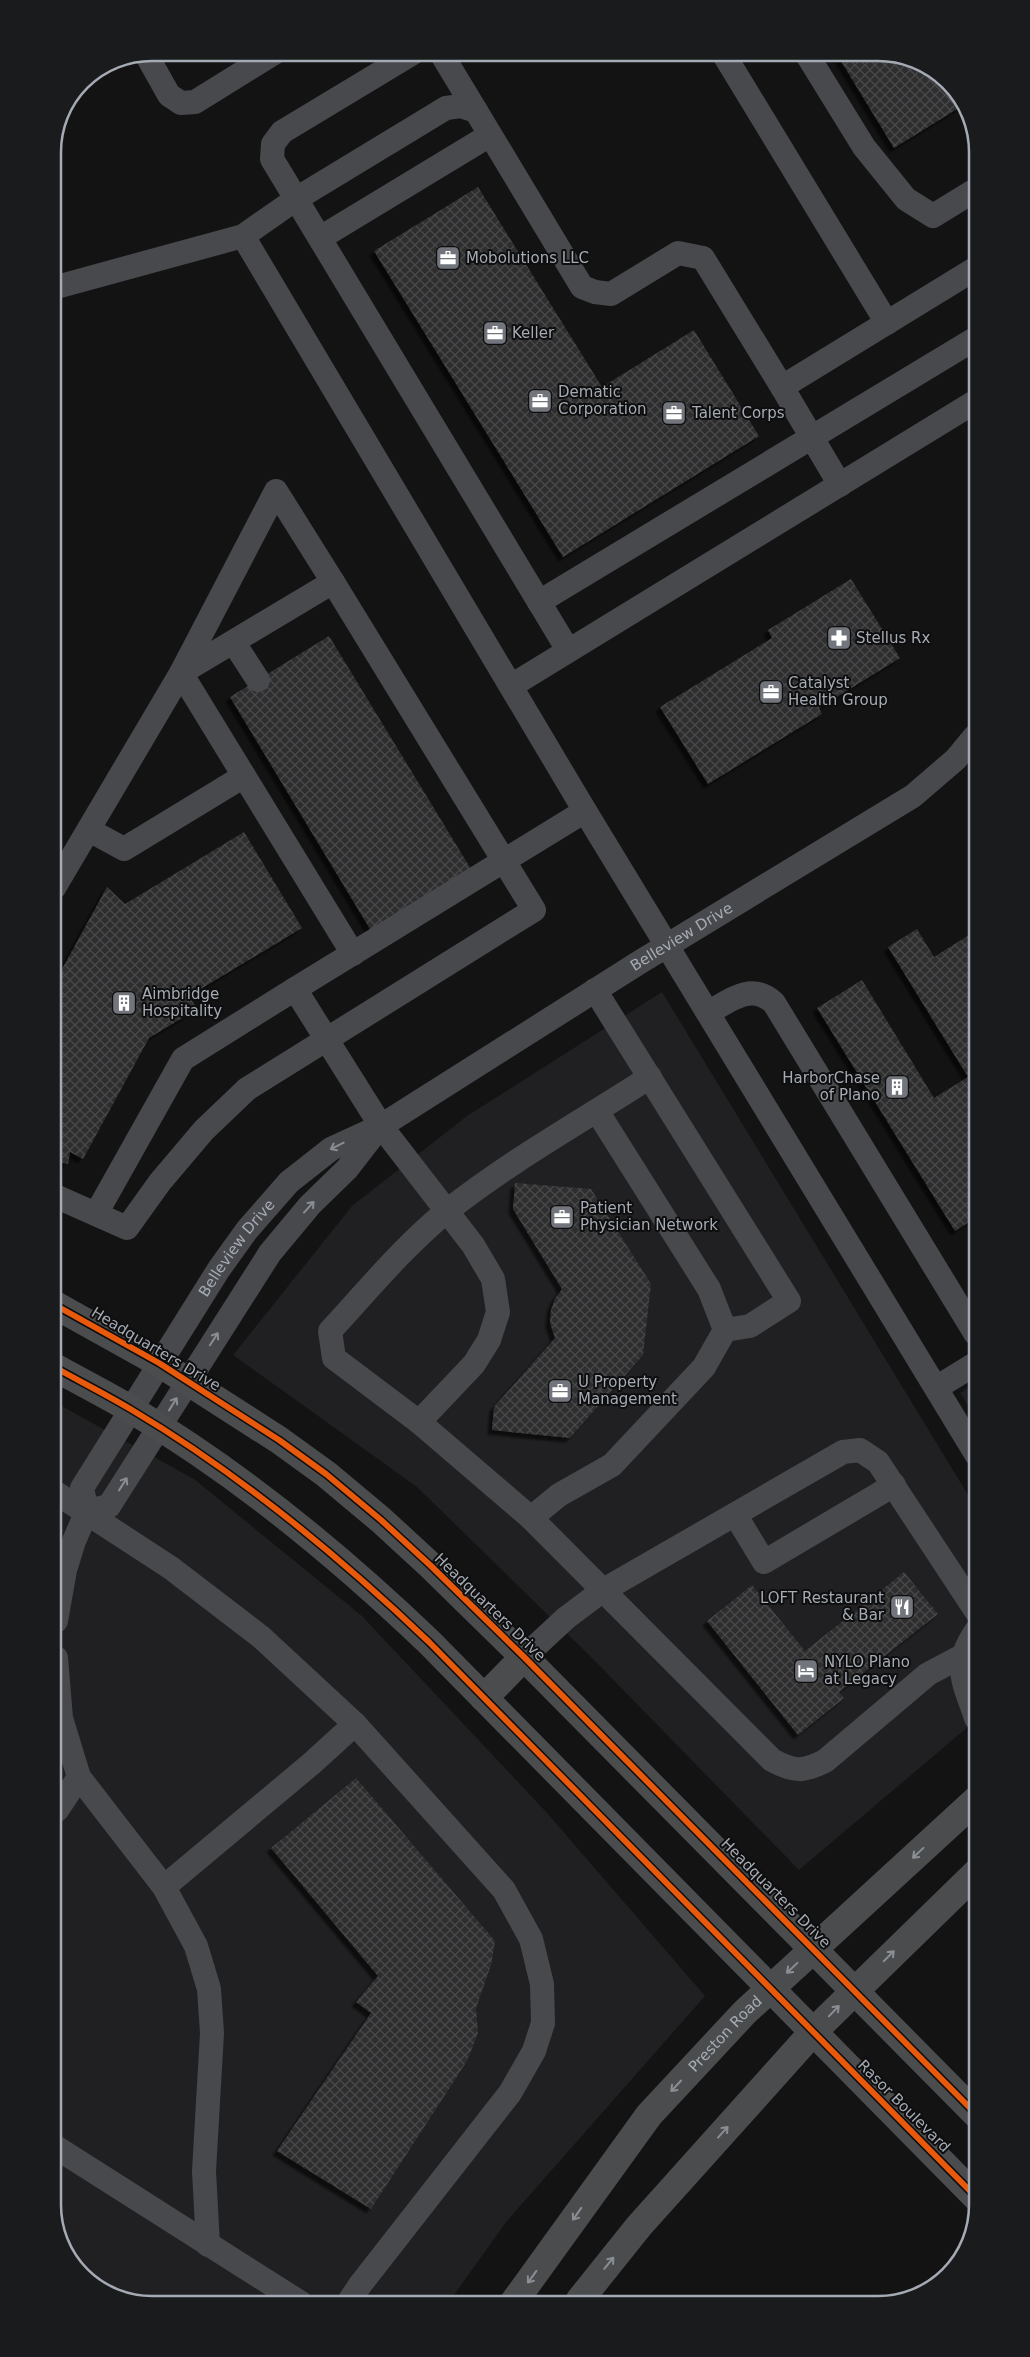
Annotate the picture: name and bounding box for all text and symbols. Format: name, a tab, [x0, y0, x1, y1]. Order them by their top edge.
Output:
office icon: Mobolutions LLC	[435, 245, 461, 271]
place label: Mobolutions LLC	[466, 249, 589, 267]
office icon: Keller	[482, 320, 508, 346]
place label: Keller	[512, 324, 555, 342]
place label: Dematic Corporation	[558, 383, 647, 418]
office icon: Dematic Corporation	[527, 388, 553, 414]
office icon: Talent Corps	[661, 400, 687, 426]
place label: Talent Corps	[691, 404, 785, 422]
pharmacy icon: Stellus Rx	[826, 625, 852, 651]
place label: Stellus Rx	[856, 629, 930, 647]
place label: Catalyst Health Group	[788, 674, 888, 709]
office icon: Catalyst Health Group	[758, 679, 784, 705]
street label: Belleview Drive	[627, 899, 736, 975]
place label: Aimbridge Hospitality	[142, 985, 222, 1020]
building icon: Aimbridge Hospitality	[111, 990, 137, 1016]
place label: HarborChase of Plano	[782, 1069, 880, 1104]
building icon: HarborChase of Plano	[884, 1074, 910, 1100]
one-way arrow	[330, 1142, 345, 1151]
street label: Belleview Drive	[195, 1196, 278, 1300]
place label: Patient Physician Network	[580, 1199, 718, 1234]
one-way arrow	[303, 1201, 315, 1214]
office icon: Patient Physician Network	[549, 1204, 575, 1230]
street label: Headquarters Drive	[88, 1303, 224, 1395]
one-way arrow	[210, 1333, 220, 1347]
place label: U Property Management	[578, 1373, 677, 1408]
office icon: U Property Management	[547, 1378, 573, 1404]
one-way arrow	[169, 1397, 179, 1411]
one-way arrow	[117, 1477, 128, 1491]
street label: Headquarters Drive	[431, 1549, 549, 1665]
place label: LOFT Restaurant & Bar	[760, 1589, 885, 1624]
restaurant icon: LOFT Restaurant & Bar	[889, 1594, 915, 1620]
place label: NYLO Plano at Legacy	[824, 1653, 910, 1688]
hotel icon: NYLO Plano at Legacy	[793, 1658, 819, 1684]
street label: Headquarters Drive	[717, 1834, 835, 1952]
one-way arrow	[911, 1847, 924, 1859]
one-way arrow	[883, 1950, 896, 1962]
one-way arrow	[786, 1962, 799, 1974]
street label: Preston Road	[685, 1992, 766, 2076]
one-way arrow	[828, 2005, 841, 2017]
street label: Rasor Boulevard	[854, 2056, 954, 2156]
one-way arrow	[671, 2079, 682, 2092]
one-way arrow	[717, 2126, 729, 2139]
one-way arrow	[572, 2207, 582, 2221]
one-way arrow	[603, 2257, 614, 2270]
one-way arrow	[527, 2270, 537, 2284]

